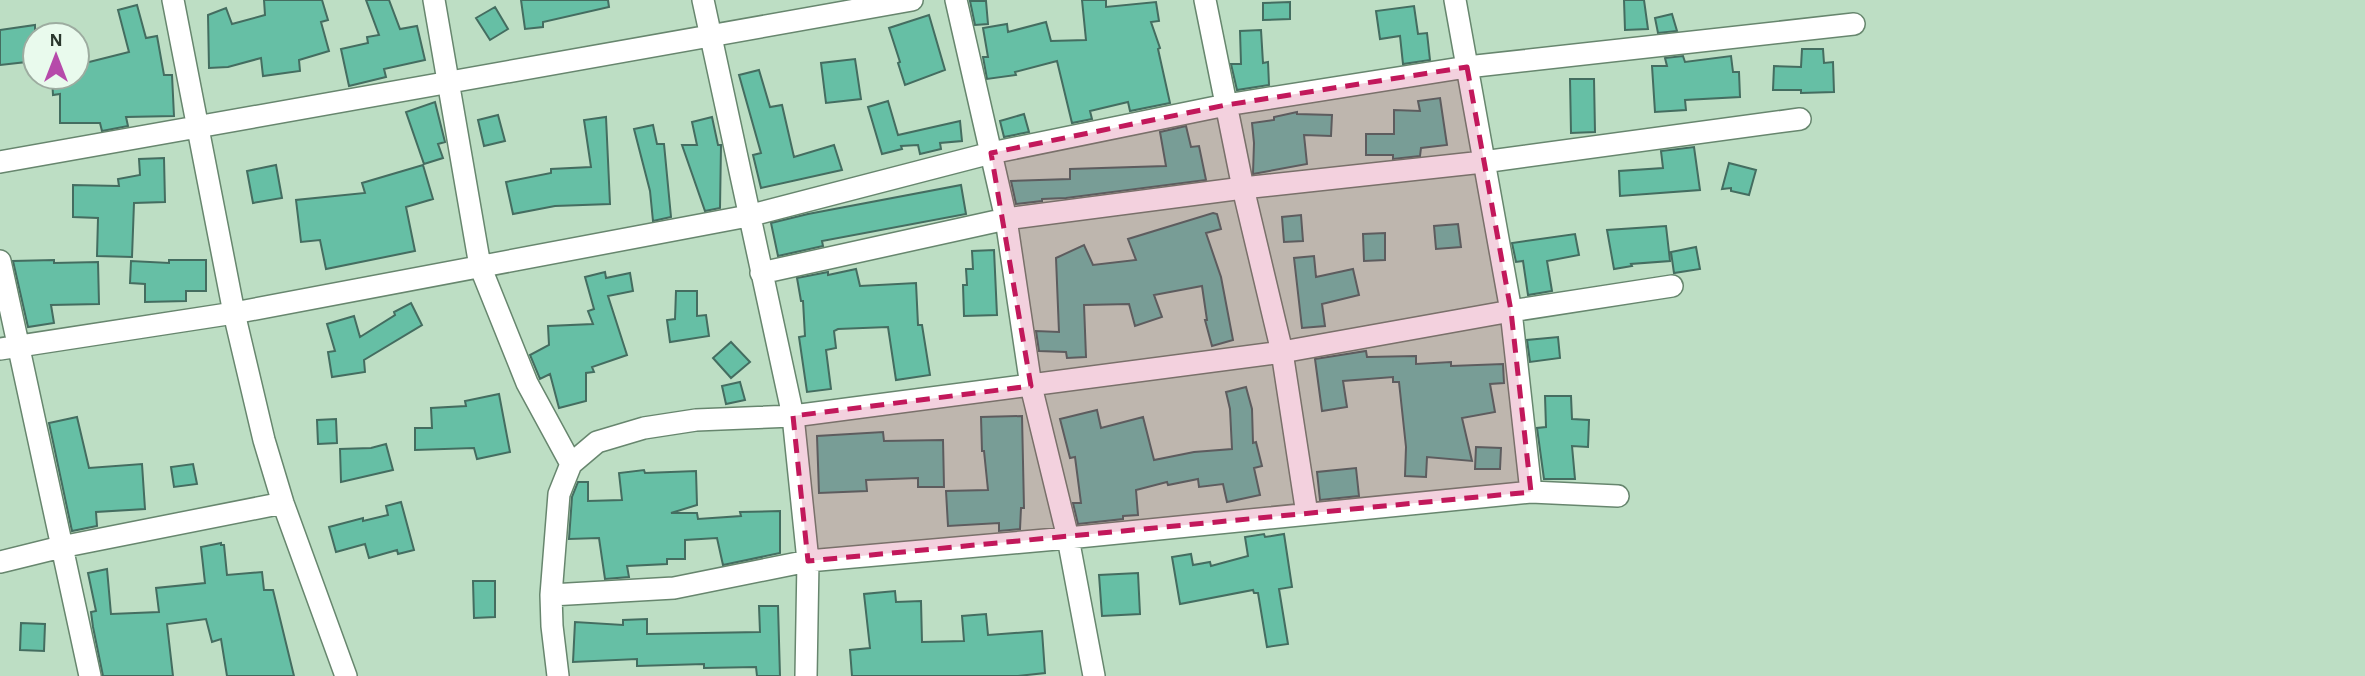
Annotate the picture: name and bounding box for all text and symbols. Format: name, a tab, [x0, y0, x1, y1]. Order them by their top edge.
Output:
north arrow	[21, 21, 91, 91]
text: N	[49, 31, 63, 50]

